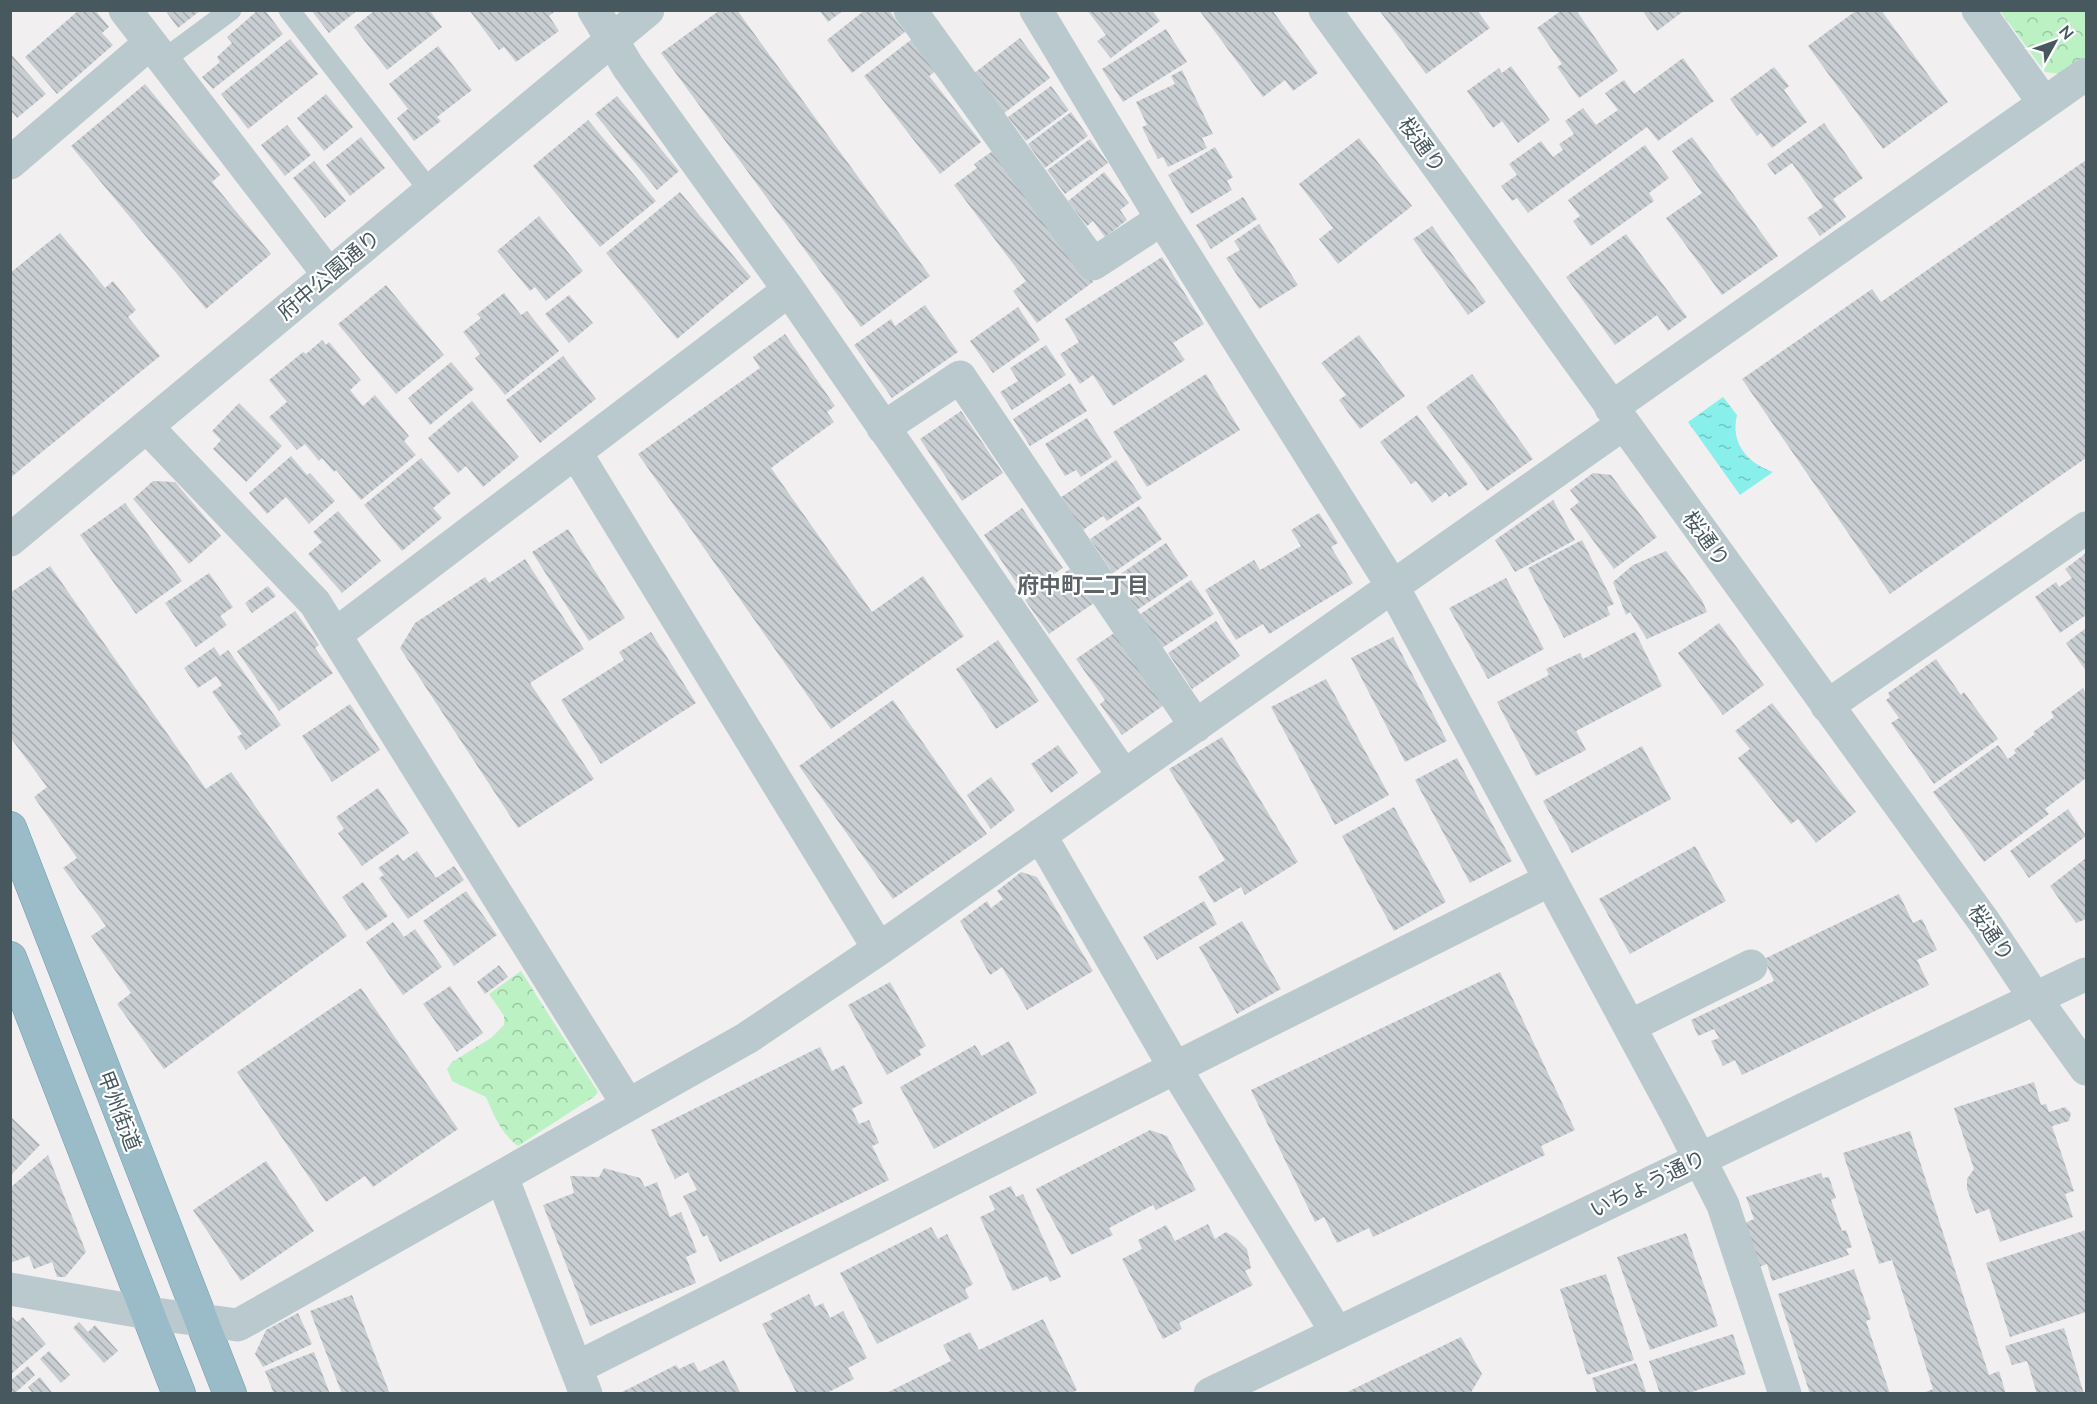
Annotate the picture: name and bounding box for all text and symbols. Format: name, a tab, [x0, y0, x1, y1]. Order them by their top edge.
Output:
north arrow	[2025, 12, 2085, 72]
text: N	[2056, 21, 2078, 43]
street label: 桜通り	[1395, 111, 1452, 177]
street label: 府中公園通り	[272, 224, 384, 324]
street label: 桜通り	[1679, 505, 1736, 571]
district label: 府中町二丁目	[1017, 571, 1149, 598]
street label: 桜通り	[1964, 899, 2020, 965]
street label: 甲州街道	[94, 1067, 147, 1154]
street label: いちょう通り	[1585, 1144, 1709, 1222]

